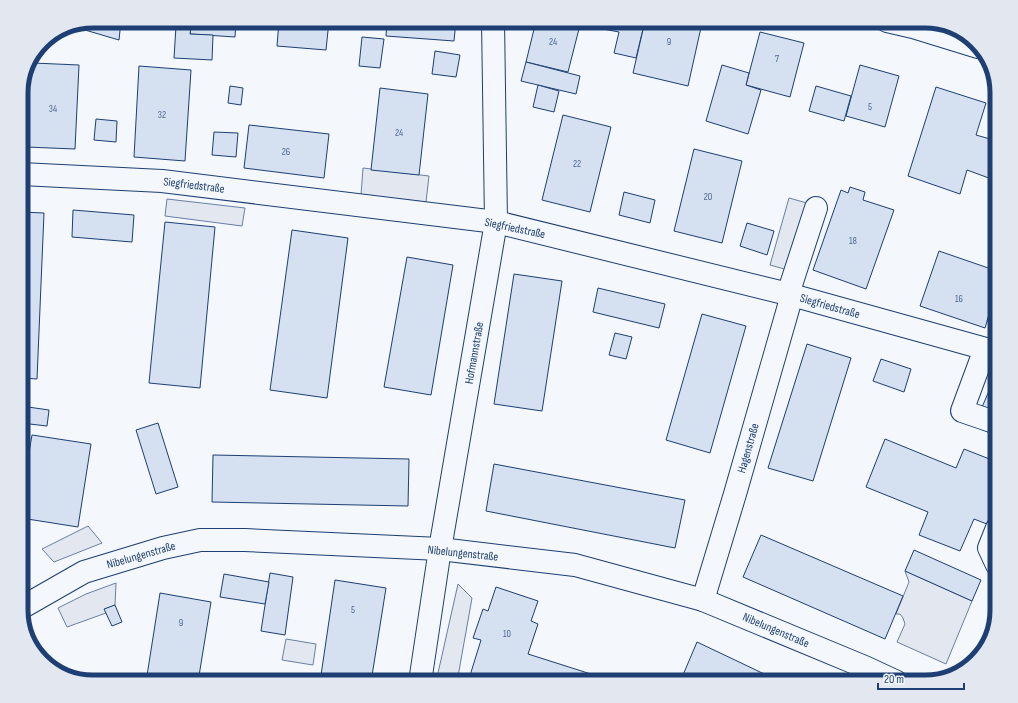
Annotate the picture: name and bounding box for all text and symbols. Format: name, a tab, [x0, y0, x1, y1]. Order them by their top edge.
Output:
house number: 24	[549, 36, 557, 48]
house number: 9	[667, 36, 671, 48]
house number: 7	[775, 53, 779, 65]
house number: 5	[868, 101, 872, 113]
house number: 34	[49, 103, 57, 115]
house number: 32	[158, 109, 166, 121]
house number: 24	[395, 127, 403, 139]
house number: 26	[282, 146, 290, 158]
house number: 22	[573, 158, 581, 170]
street label: Siegfriedstraße	[162, 174, 226, 197]
house number: 20	[704, 191, 712, 203]
street label: Siegfriedstraße	[483, 215, 547, 242]
house number: 18	[849, 235, 857, 247]
street label: Siegfriedstraße	[798, 291, 862, 322]
house number: 16	[955, 293, 963, 305]
street label: Hofmannstraße	[462, 321, 487, 385]
street label: Hagenstraße	[734, 421, 763, 475]
street label: Nibelungenstraße	[105, 538, 177, 572]
street label: Nibelungenstraße	[427, 542, 499, 565]
house number: 5	[351, 604, 355, 616]
street label: Nibelungenstraße	[740, 610, 812, 651]
house number: 9	[179, 617, 183, 629]
house number: 10	[503, 628, 511, 640]
scale bar	[878, 665, 964, 691]
text: 20 m	[884, 672, 904, 687]

